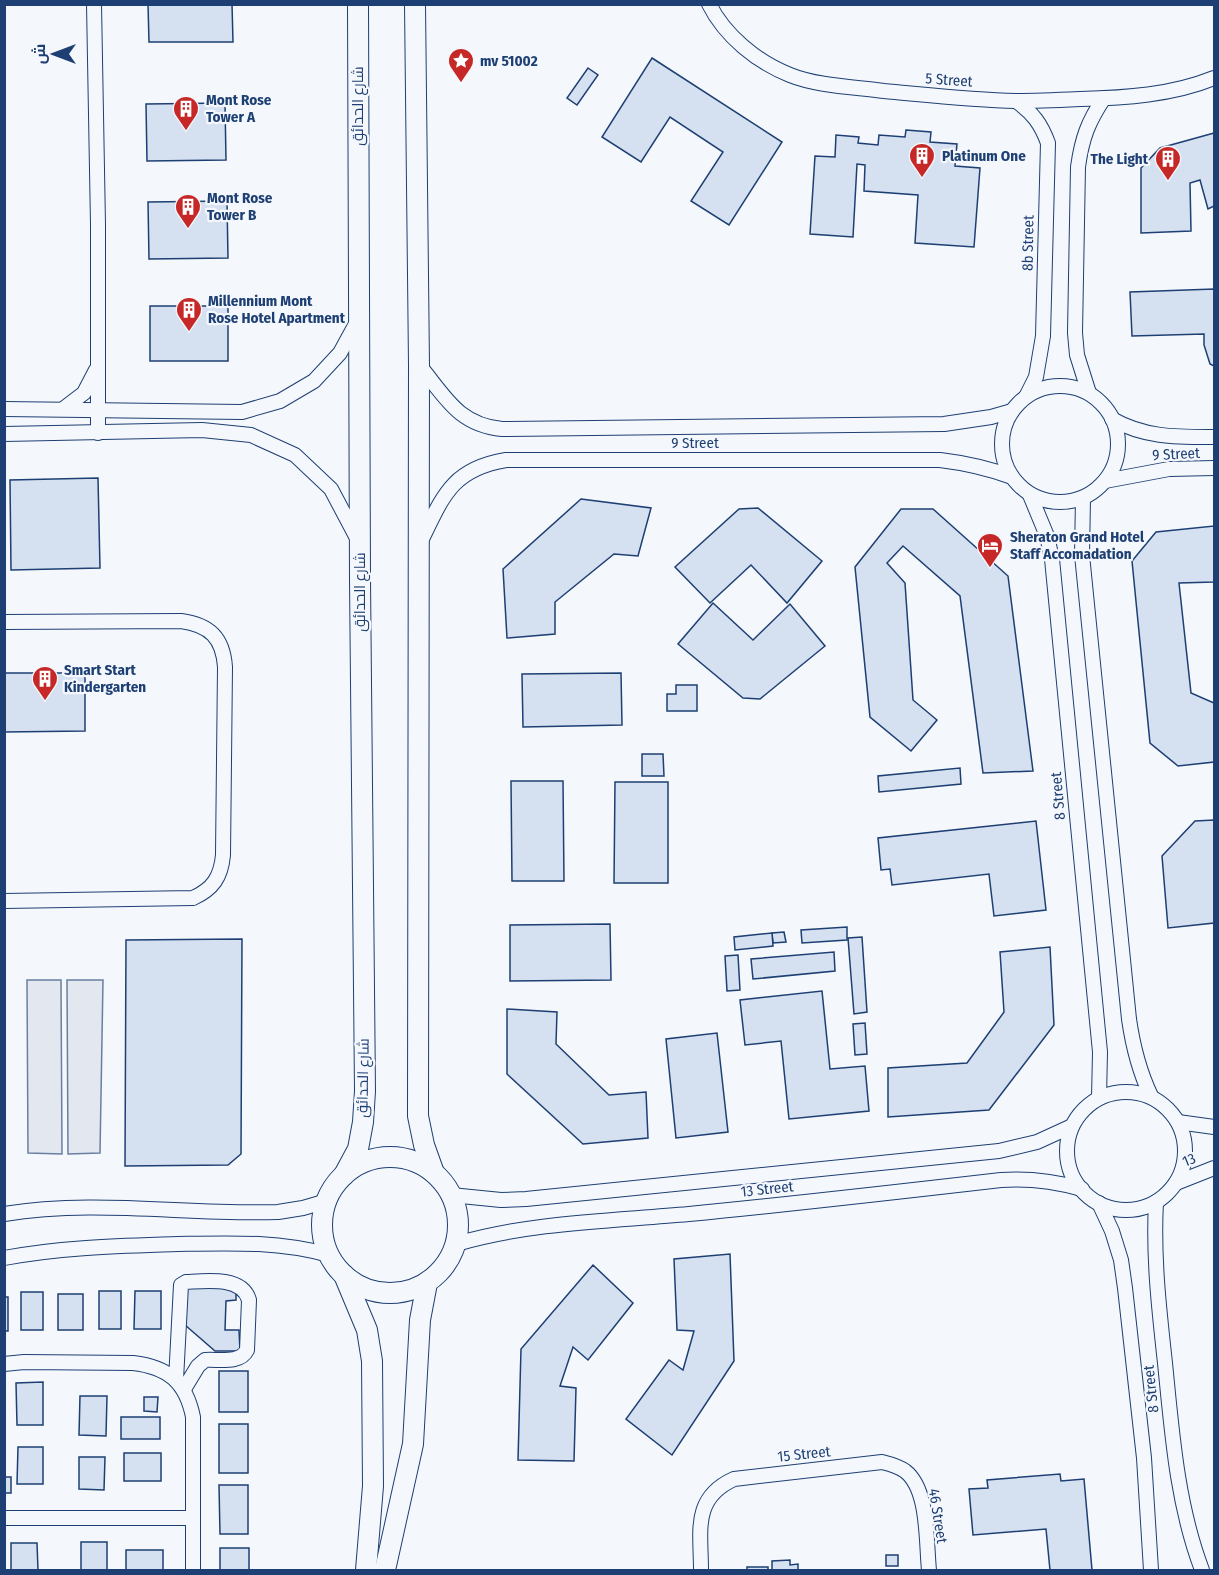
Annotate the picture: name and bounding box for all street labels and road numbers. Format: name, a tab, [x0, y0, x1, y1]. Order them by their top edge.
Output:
street label: شارع الحدائق	[349, 66, 369, 146]
street label: 5 Street	[925, 69, 973, 91]
street label: 8b Street	[1019, 215, 1037, 271]
street label: 9 Street	[671, 434, 719, 452]
street label: 9 Street	[1152, 444, 1200, 464]
street label: شارع الحدائق	[351, 552, 371, 632]
street label: 8 Street	[1047, 771, 1069, 821]
street label: شارع الحدائق	[353, 1038, 375, 1118]
street label: 13	[1180, 1149, 1198, 1171]
street label: 13 Street	[740, 1177, 794, 1201]
street label: 8 Street	[1140, 1364, 1162, 1414]
street label: 15 Street	[777, 1442, 831, 1466]
street label: 46 Street	[925, 1487, 951, 1545]

